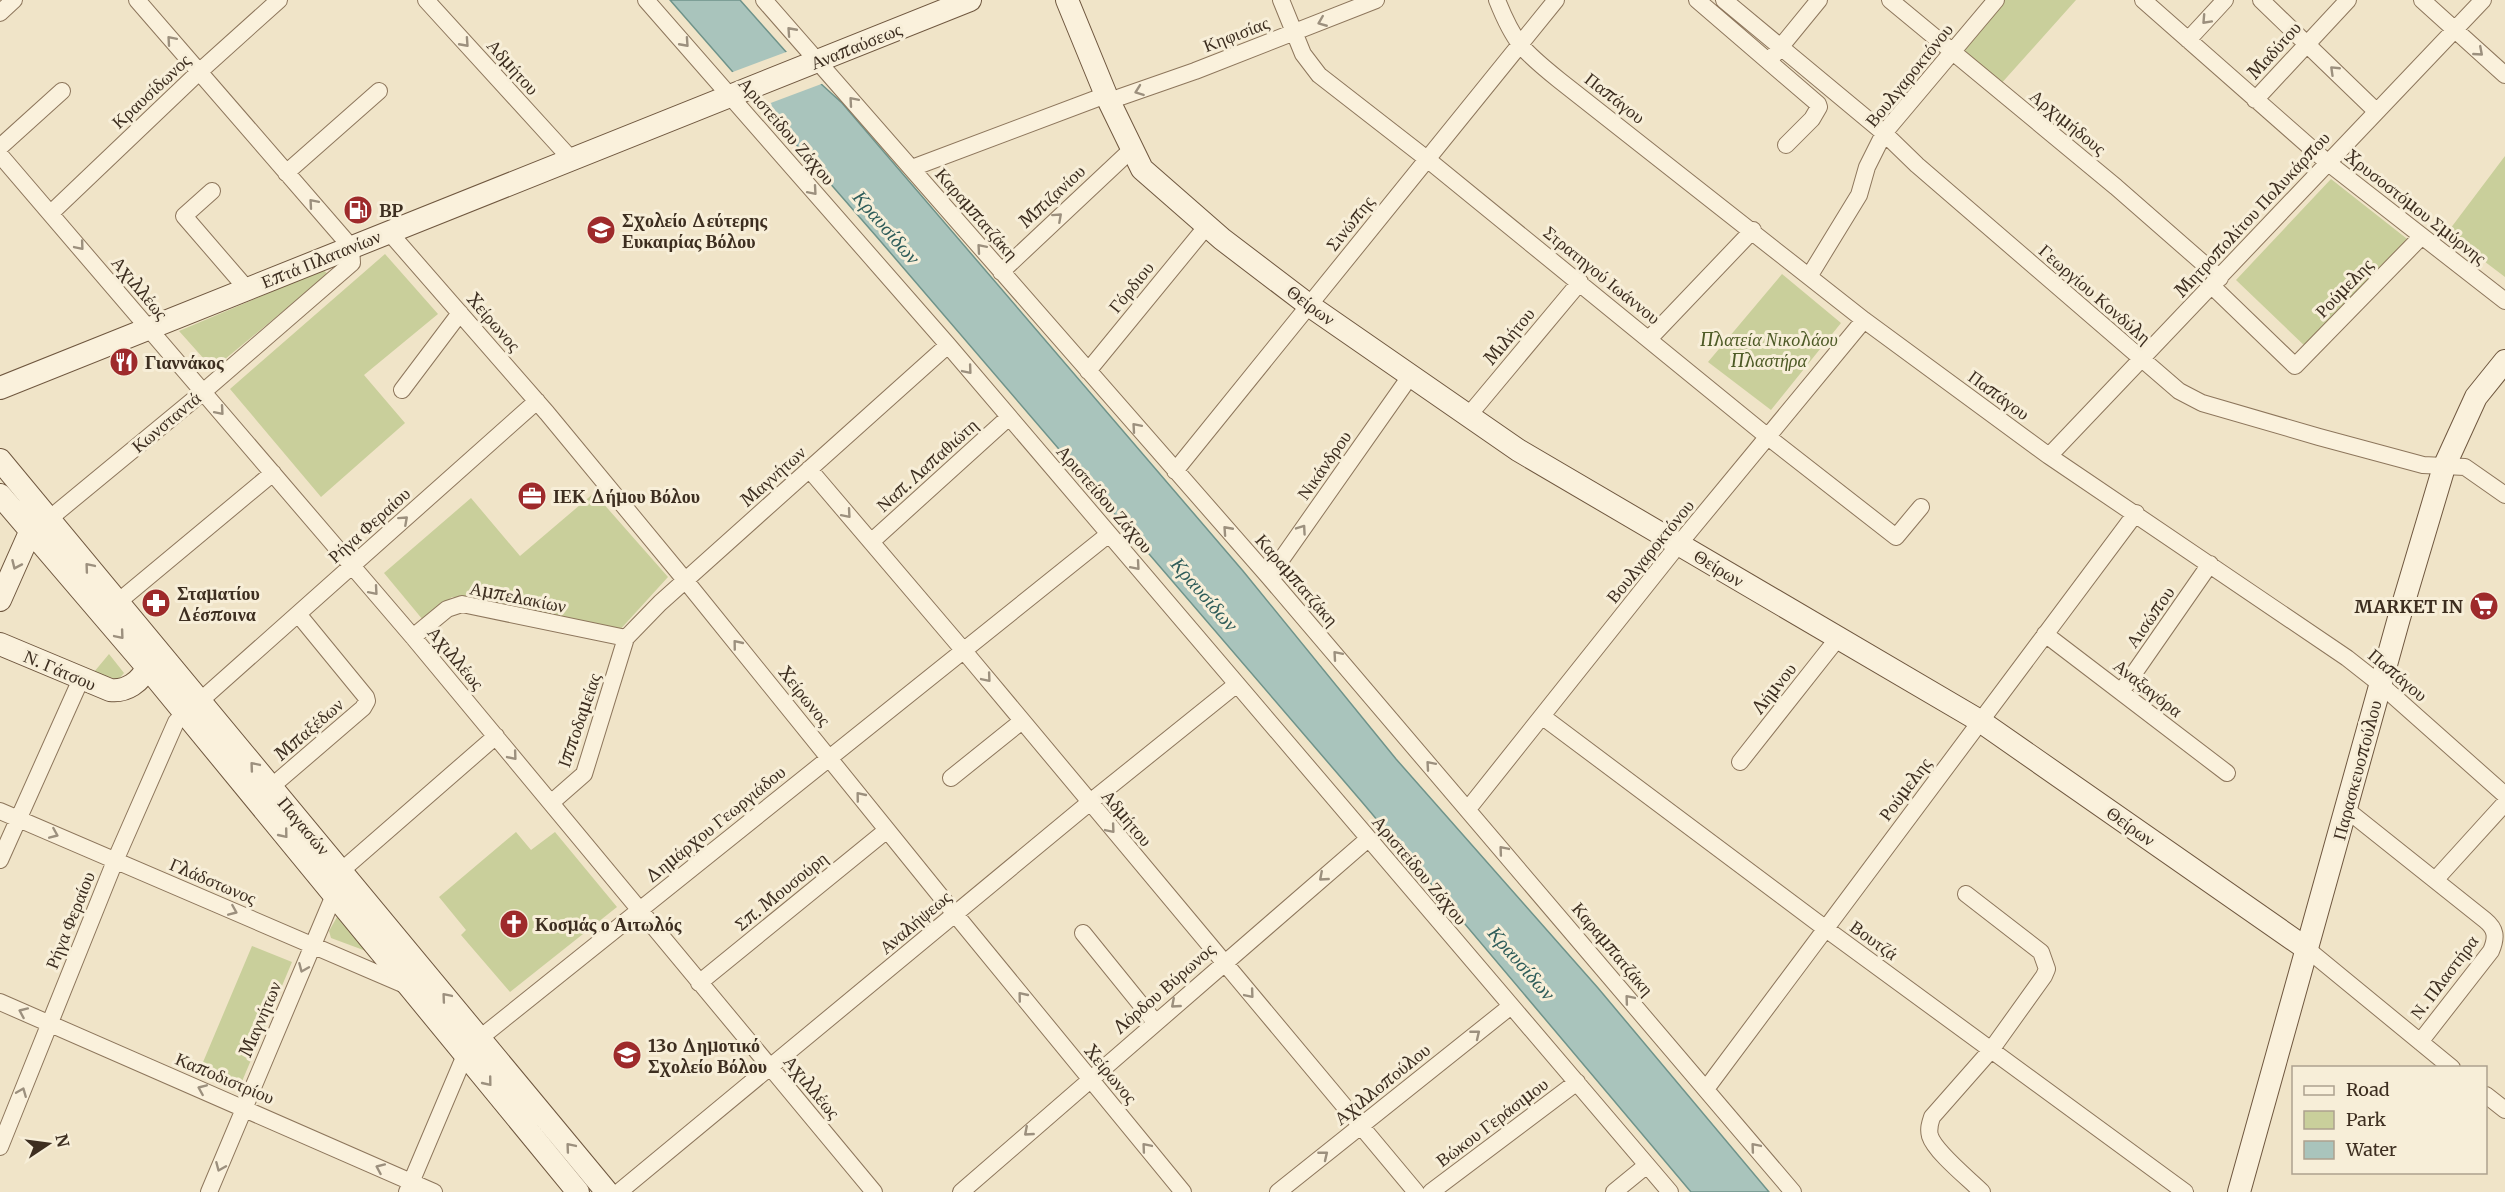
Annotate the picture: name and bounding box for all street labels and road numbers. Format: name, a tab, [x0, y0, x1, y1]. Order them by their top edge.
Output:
street label: Κηφισίας	[1200, 11, 1272, 57]
street label: Μαδύτου	[2242, 16, 2306, 84]
street label: Αναπαύσεως	[807, 17, 905, 75]
street label: Βουλγαροκτόνου	[1860, 18, 1958, 132]
street label: Αδμήτου	[482, 34, 544, 100]
street label: Κραυσίδωνος	[107, 49, 195, 133]
street label: Παπάγου	[1580, 67, 1650, 129]
street label: Αριστείδου Ζάχου	[734, 72, 840, 190]
street label: Αρχιμήδους	[2025, 84, 2111, 160]
street label: Μητροπολίτου Πολυκάρπου	[2169, 126, 2335, 302]
street label: Χρυσοστόμου Σμύρνης	[2341, 145, 2491, 269]
street label: Μπιζανίου	[1014, 159, 1090, 233]
street label: Καραμπατζάκη	[931, 163, 1023, 265]
street label: Σινώπης	[1321, 191, 1379, 255]
street label: Στρατηγού Ιωάννου	[1539, 221, 1665, 329]
street label: Επτά Πλατανίων	[258, 225, 384, 293]
street label: Γεωργίου Κονδύλη	[2034, 239, 2156, 349]
street label: Αχιλλέως	[107, 251, 173, 325]
street label: Ρούμελης	[2310, 253, 2378, 323]
street label: Γόρδιου	[1103, 257, 1159, 317]
street label: Θείρων	[1282, 280, 1340, 330]
street label: Χείρωνος	[462, 288, 526, 356]
street label: Μιλήτου	[1478, 303, 1540, 369]
street label: Παπάγου	[1964, 365, 2034, 425]
street label: Κωνσταντά	[127, 386, 206, 458]
street label: Ναπ. Λαπαθιώτη	[871, 413, 983, 517]
street label: Νικάνδρου	[1292, 426, 1356, 504]
street label: Αριστείδου Ζάχου	[1052, 440, 1158, 558]
street label: Μαγνήτων	[736, 441, 810, 511]
street label: Ρήγα Φεραίου	[323, 482, 415, 568]
street label: Βουλγαροκτόνου	[1601, 494, 1699, 608]
street label: Καραμπατζάκη	[1251, 529, 1343, 631]
street label: Θείρων	[1690, 544, 1748, 592]
street label: Αμπελακίων	[468, 576, 568, 618]
street label: Αισώπου	[2121, 582, 2180, 652]
street label: Αχιλλέως	[423, 621, 489, 695]
street label: Ν. Γάτσου	[20, 644, 100, 696]
street label: Παπάγου	[2364, 644, 2432, 706]
street label: Αναξαγόρα	[2109, 654, 2188, 722]
street label: Λήμνου	[1746, 658, 1801, 719]
street label: Χείρωνος	[774, 661, 836, 731]
street label: Ιπποδαμείας	[552, 670, 606, 770]
street label: Μπαξέδων	[270, 693, 348, 765]
street label: Παρασκευοπούλου	[2327, 697, 2387, 843]
street label: Ρούμελης	[1874, 753, 1936, 825]
street label: Δημάρχου Γεωργιάδου	[640, 760, 790, 888]
street label: Αδμήτου	[1097, 785, 1157, 851]
street label: Παγασών	[273, 792, 335, 860]
street label: Θείρων	[2102, 801, 2160, 851]
street label: Αριστείδου Ζάχου	[1368, 811, 1473, 929]
street label: Σπ. Μουσούρη	[730, 846, 832, 936]
street label: Γλάδστωνος	[166, 852, 260, 910]
street label: Ρήγα Φεραίου	[40, 868, 100, 972]
street label: Αναλήψεως	[874, 885, 956, 959]
street label: Καραμπατζάκη	[1567, 897, 1659, 1001]
street label: Βουτζά	[1846, 915, 1903, 965]
street label: Ν. Πλαστήρα	[2405, 930, 2483, 1024]
street label: Λόρδου Βύρωνος	[1108, 938, 1219, 1039]
street label: Μαγνήτων	[234, 978, 286, 1060]
street label: Αχιλλοπούλου	[1329, 1038, 1435, 1130]
street label: Χείρωνος	[1080, 1040, 1142, 1108]
street label: Καποδιστρίου	[172, 1047, 278, 1109]
street label: Αχιλλέως	[779, 1050, 845, 1124]
street label: Βώκου Γεράσιμου	[1431, 1072, 1553, 1172]

